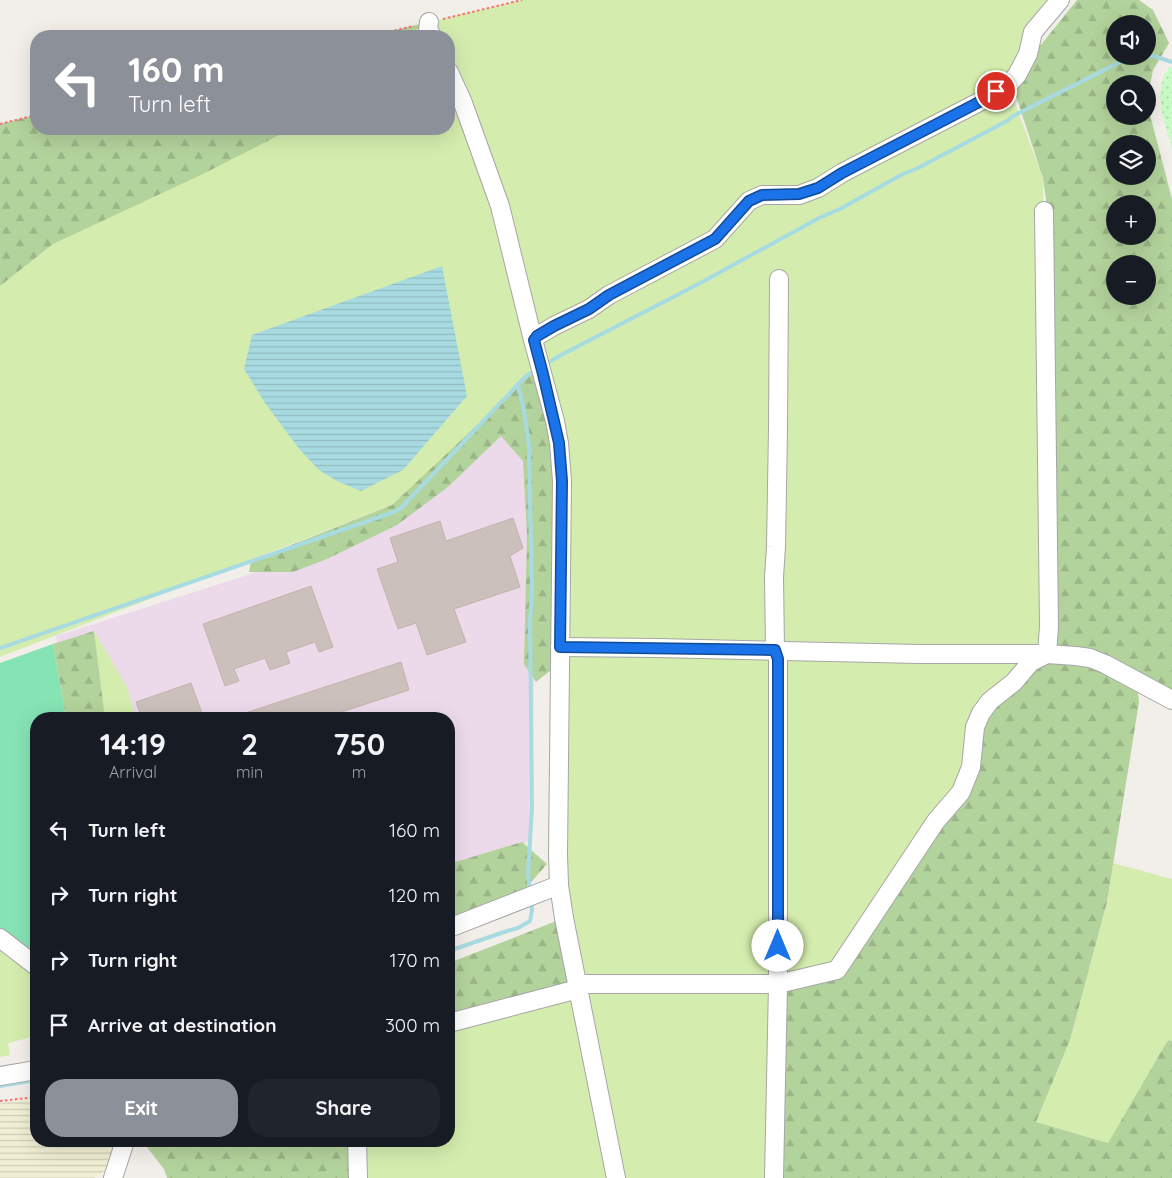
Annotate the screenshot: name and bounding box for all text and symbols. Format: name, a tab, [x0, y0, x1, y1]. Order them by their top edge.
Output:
map controls	[1106, 15, 1156, 305]
button: sound	[1106, 15, 1156, 65]
text: 160 m	[128, 47, 225, 91]
icon: left	[45, 50, 110, 115]
pin	[975, 70, 1017, 112]
button: search	[1106, 75, 1156, 125]
icon: arrive	[982, 77, 1010, 105]
text: Turn left	[128, 90, 211, 118]
button: layers	[1106, 135, 1156, 185]
button: +	[1106, 195, 1156, 245]
button: −	[1106, 255, 1156, 305]
text: 14:19	[100, 725, 166, 763]
text: 2	[241, 725, 258, 763]
text: 750	[333, 725, 385, 763]
text: Arrival	[109, 762, 157, 782]
text: min	[236, 762, 263, 782]
text: m	[352, 762, 366, 782]
icon: left	[45, 816, 73, 844]
text: Turn left	[88, 818, 166, 842]
text: 160 m	[389, 818, 440, 842]
icon: right	[45, 881, 73, 909]
text: Turn right	[88, 883, 177, 907]
text: 120 m	[389, 883, 440, 907]
position arrow	[751, 919, 803, 971]
icon: right	[45, 946, 73, 974]
text: Turn right	[88, 948, 177, 972]
text: 170 m	[389, 948, 440, 972]
icon: arrive	[45, 1011, 73, 1039]
text: Arrive at destination	[88, 1013, 277, 1037]
text: 300 m	[385, 1013, 440, 1037]
button: Exit	[45, 1079, 238, 1137]
button: Share	[248, 1079, 440, 1137]

